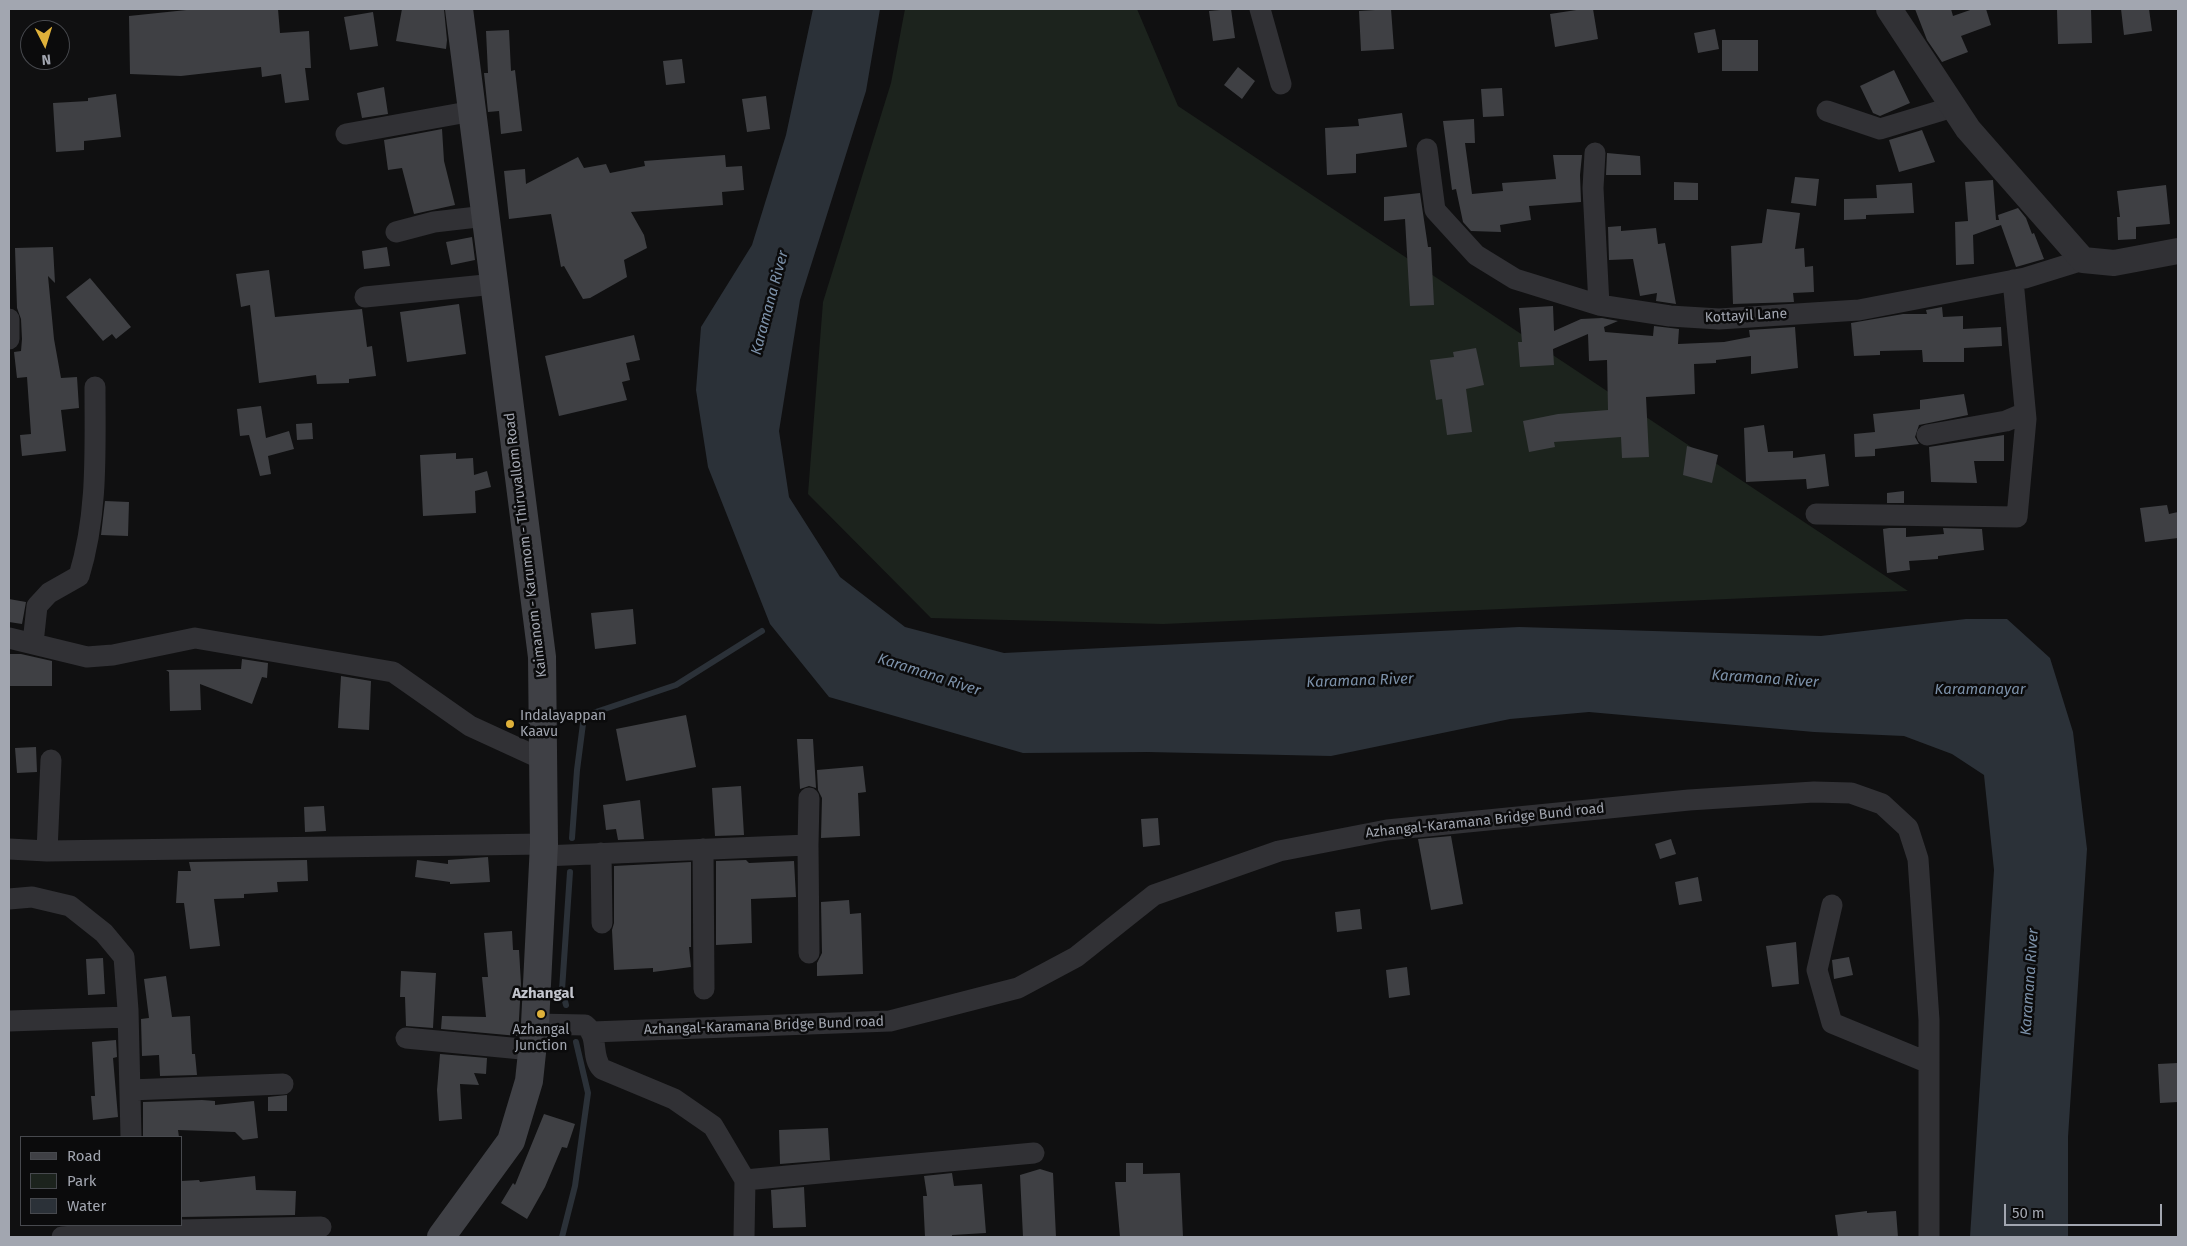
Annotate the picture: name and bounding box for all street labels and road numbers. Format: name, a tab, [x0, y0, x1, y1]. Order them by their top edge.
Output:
street label: Kottayil Lane	[1704, 305, 1788, 327]
street label: Kaimanom - Karumom - Thiruvallom Road	[501, 412, 551, 678]
street label: Azhangal-Karamana Bridge Bund road	[1365, 800, 1605, 842]
street label: Azhangal-Karamana Bridge Bund road	[644, 1013, 884, 1039]

